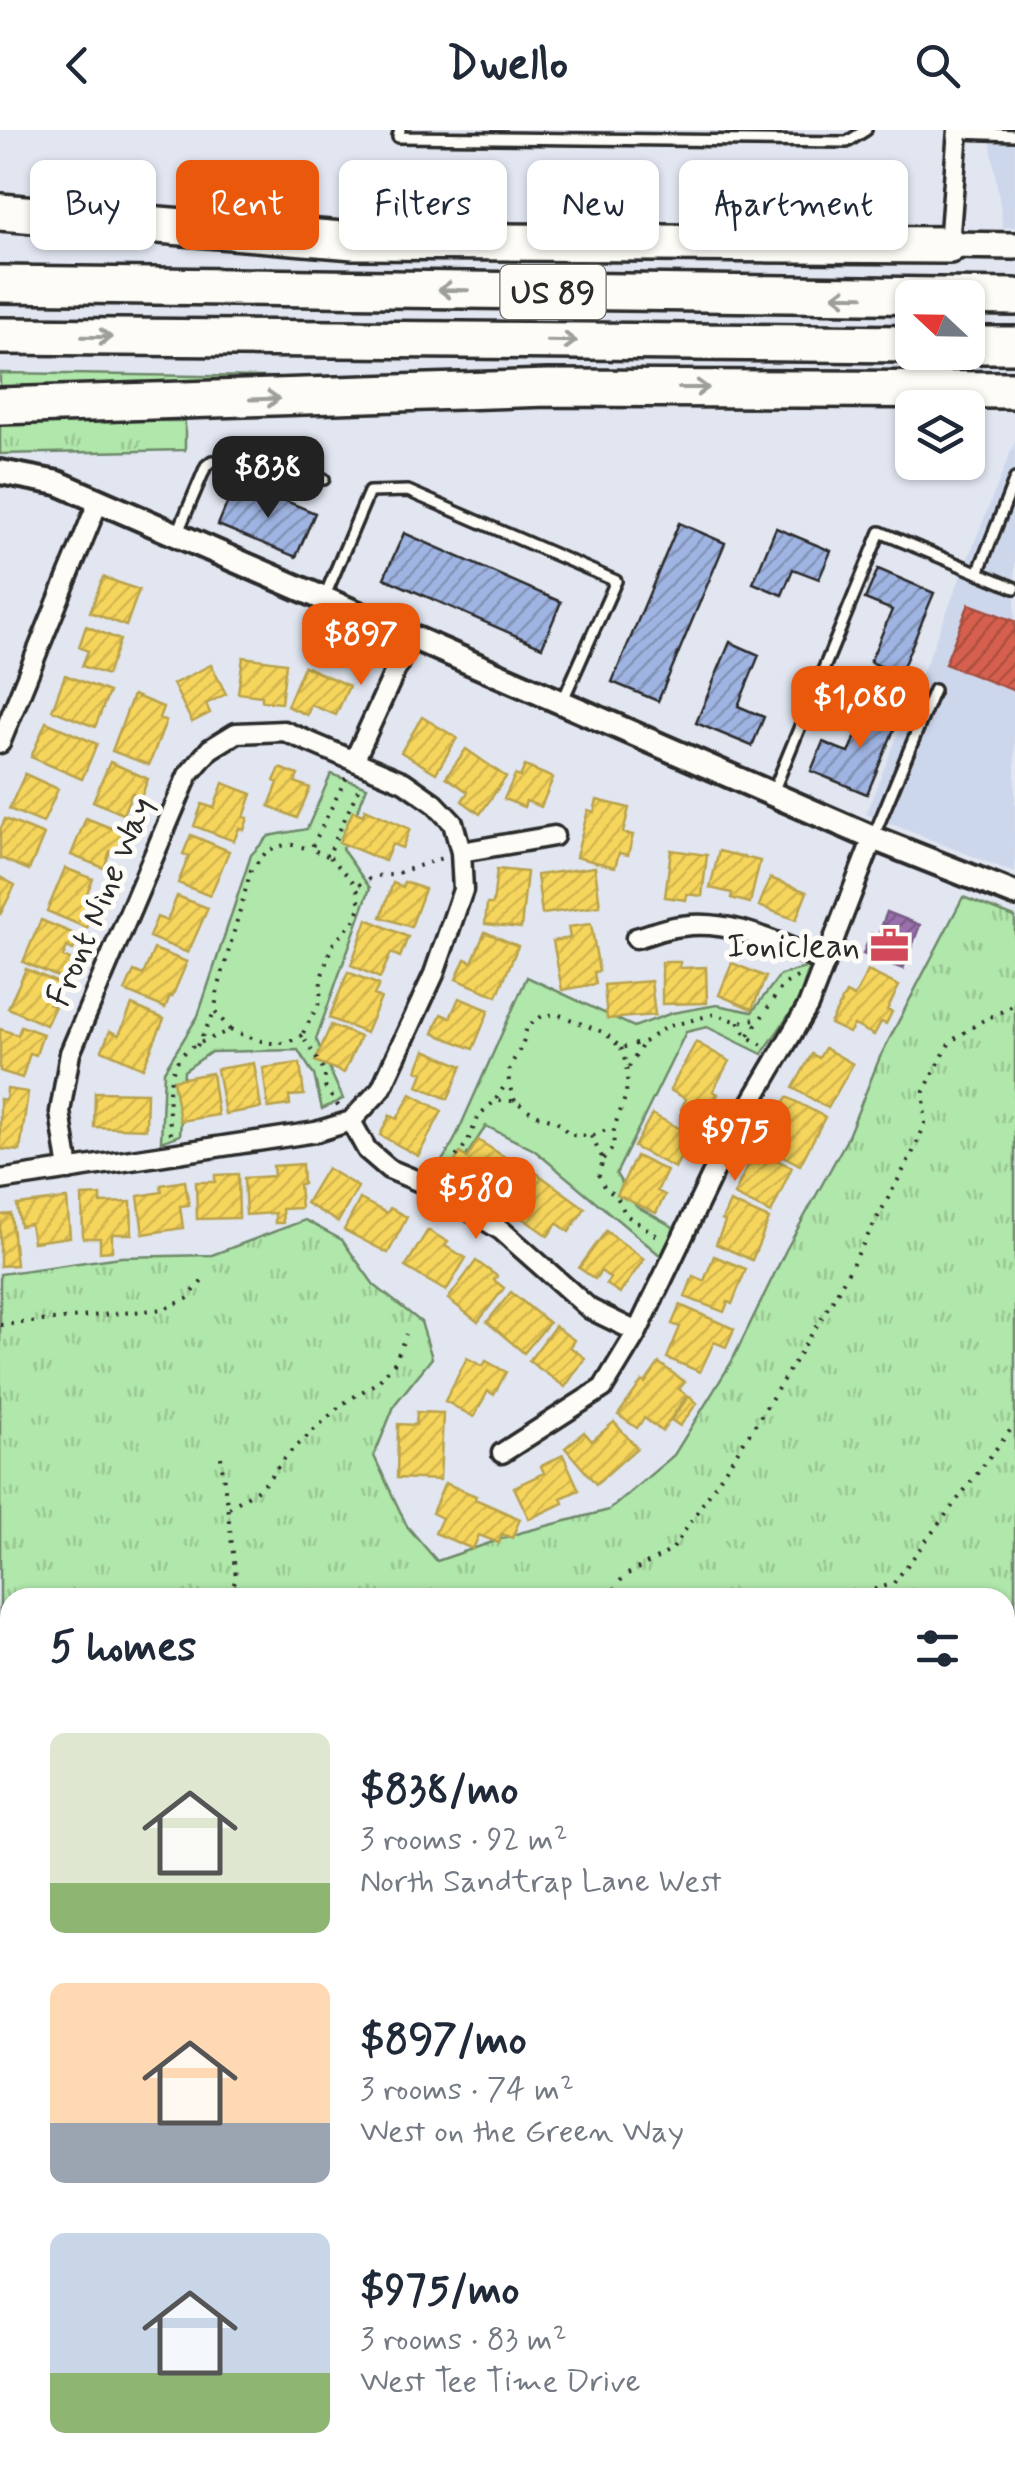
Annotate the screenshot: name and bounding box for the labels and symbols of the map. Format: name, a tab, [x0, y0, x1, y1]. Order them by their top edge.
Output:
road number: US 89	[500, 265, 606, 319]
one-way arrow	[437, 280, 470, 300]
north arrow	[895, 280, 985, 370]
one-way arrow	[832, 286, 864, 305]
one-way arrow	[81, 327, 113, 346]
one-way arrow	[546, 332, 578, 350]
one-way arrow	[678, 379, 710, 398]
one-way arrow	[248, 389, 280, 408]
pin: $838	[209, 436, 327, 521]
pin: $897	[302, 603, 420, 688]
pin: $1,080	[779, 666, 941, 751]
street label: Front Nine Way	[36, 790, 166, 1014]
place label: Ioniclean	[727, 924, 860, 970]
office icon: Ioniclean	[869, 924, 911, 966]
pin: $975	[676, 1099, 794, 1184]
pin: $580	[417, 1157, 535, 1242]

